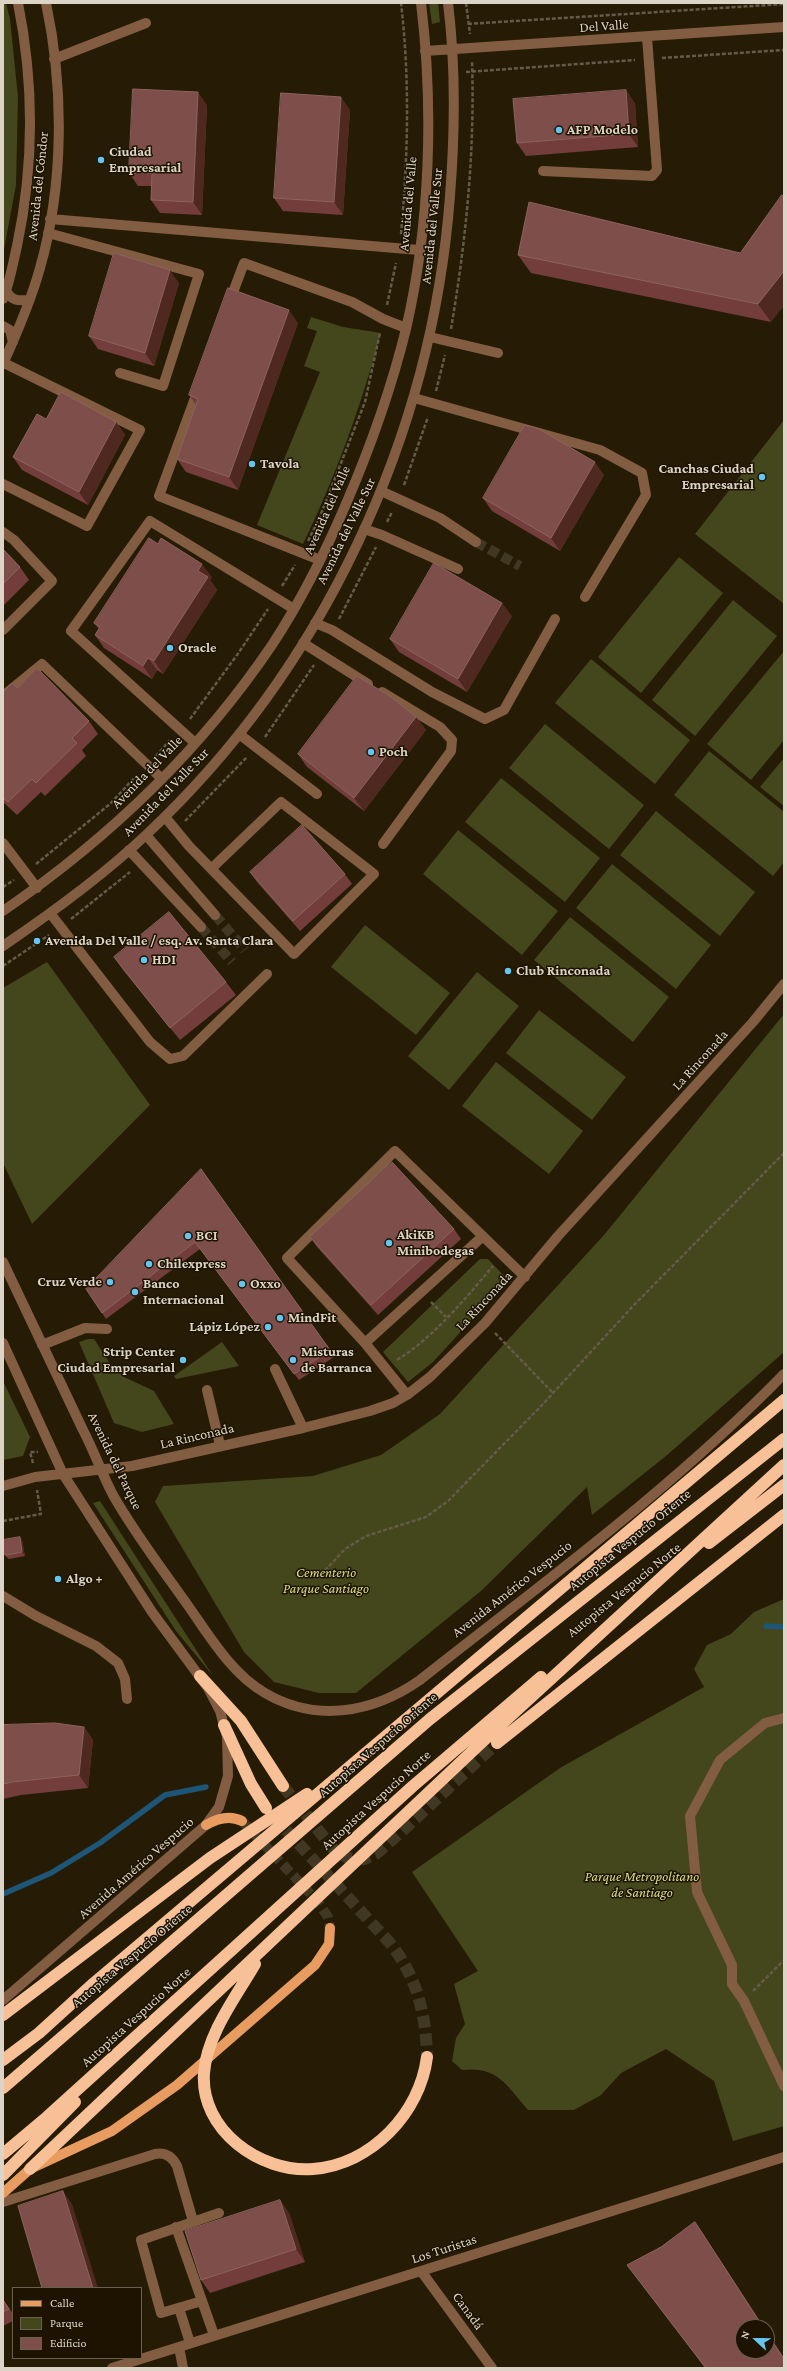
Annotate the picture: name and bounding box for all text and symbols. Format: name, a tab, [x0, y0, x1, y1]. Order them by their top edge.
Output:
street label: Del Valle	[579, 16, 629, 36]
place label: AFP Modelo	[567, 122, 638, 138]
marker: AFP Modelo	[554, 125, 564, 135]
street label: Avenida del Cóndor	[24, 131, 52, 241]
place label: Ciudad Empresarial	[109, 144, 181, 176]
marker: Ciudad Empresarial	[96, 155, 106, 165]
street label: Avenida del Valle	[395, 156, 421, 252]
street label: Avenida del Valle Sur	[418, 167, 446, 285]
place label: Tavola	[260, 456, 299, 472]
marker: Tavola	[247, 459, 257, 469]
place label: Canchas Ciudad Empresarial	[659, 461, 754, 494]
street label: Avenida del Valle	[300, 463, 354, 557]
marker: Canchas Ciudad Empresarial	[757, 472, 767, 482]
street label: Avenida del Valle Sur	[313, 475, 379, 587]
place label: Oracle	[178, 640, 217, 656]
marker: Oracle	[165, 643, 175, 653]
street label: Avenida del Valle	[108, 732, 186, 812]
street label: Avenida del Valle Sur	[119, 744, 213, 840]
place label: Poch	[379, 744, 408, 760]
marker: Poch	[366, 747, 376, 757]
place label: Avenida Del Valle / esq. Av. Santa Clara	[45, 933, 273, 949]
marker: Avenida Del Valle / esq. Av. Santa Clara	[32, 936, 42, 946]
place label: HDI	[152, 952, 176, 968]
marker: HDI	[139, 955, 149, 965]
place label: Club Rinconada	[516, 963, 610, 979]
marker: Club Rinconada	[503, 966, 513, 976]
street label: La Rinconada	[668, 1026, 732, 1094]
place label: AkiKB Minibodegas	[397, 1227, 474, 1260]
place label: BCI	[196, 1228, 217, 1244]
marker: BCI	[183, 1231, 193, 1241]
marker: AkiKB Minibodegas	[384, 1238, 394, 1248]
place label: Chilexpress	[157, 1256, 226, 1272]
marker: Chilexpress	[144, 1259, 154, 1269]
street label: La Rinconada	[452, 1268, 516, 1334]
place label: Cruz Verde	[37, 1274, 102, 1290]
place label: Banco Internacional	[143, 1276, 224, 1308]
place label: Oxxo	[250, 1276, 281, 1292]
marker: Cruz Verde	[105, 1277, 115, 1287]
marker: Oxxo	[237, 1279, 247, 1289]
marker: Banco Internacional	[130, 1287, 140, 1297]
place label: MindFit	[288, 1310, 336, 1326]
marker: MindFit	[275, 1313, 285, 1323]
place label: Lápiz López	[189, 1319, 260, 1335]
marker: Lápiz López	[263, 1322, 273, 1332]
place label: Strip Center Ciudad Empresarial	[57, 1344, 175, 1376]
place label: Misturas de Barranca	[301, 1344, 372, 1376]
marker: Strip Center Ciudad Empresarial	[178, 1355, 188, 1365]
marker: Misturas de Barranca	[288, 1355, 298, 1365]
street label: Avenida del Parque	[84, 1410, 146, 1512]
street label: La Rinconada	[158, 1419, 236, 1453]
street label: Autopista Vespucio Oriente	[566, 1486, 694, 1594]
street label: Avenida Américo Vespucio	[449, 1537, 575, 1641]
street label: Autopista Vespucio Norte	[564, 1539, 684, 1641]
park label: Cementerio Parque Santiago	[283, 1565, 369, 1598]
place label: Algo +	[66, 1571, 103, 1587]
marker: Algo +	[53, 1574, 63, 1584]
street label: Autopista Vespucio Oriente	[315, 1689, 441, 1801]
street label: Autopista Vespucio Norte	[318, 1746, 434, 1854]
street label: Avenida Américo Vespucio	[75, 1813, 197, 1923]
park label: Parque Metropolitano de Santiago	[585, 1869, 699, 1902]
street label: Autopista Vespucio Oriente	[68, 1901, 196, 2011]
street label: Autopista Vespucio Norte	[78, 1963, 194, 2071]
street label: Los Turistas	[409, 2231, 479, 2267]
legend	[12, 2287, 142, 2359]
street label: Canadá	[449, 2289, 487, 2333]
text: Calle	[50, 2296, 74, 2310]
text: Parque	[50, 2316, 83, 2330]
north arrow	[735, 2319, 775, 2359]
text: N	[738, 2329, 752, 2341]
text: Edificio	[50, 2336, 86, 2350]

